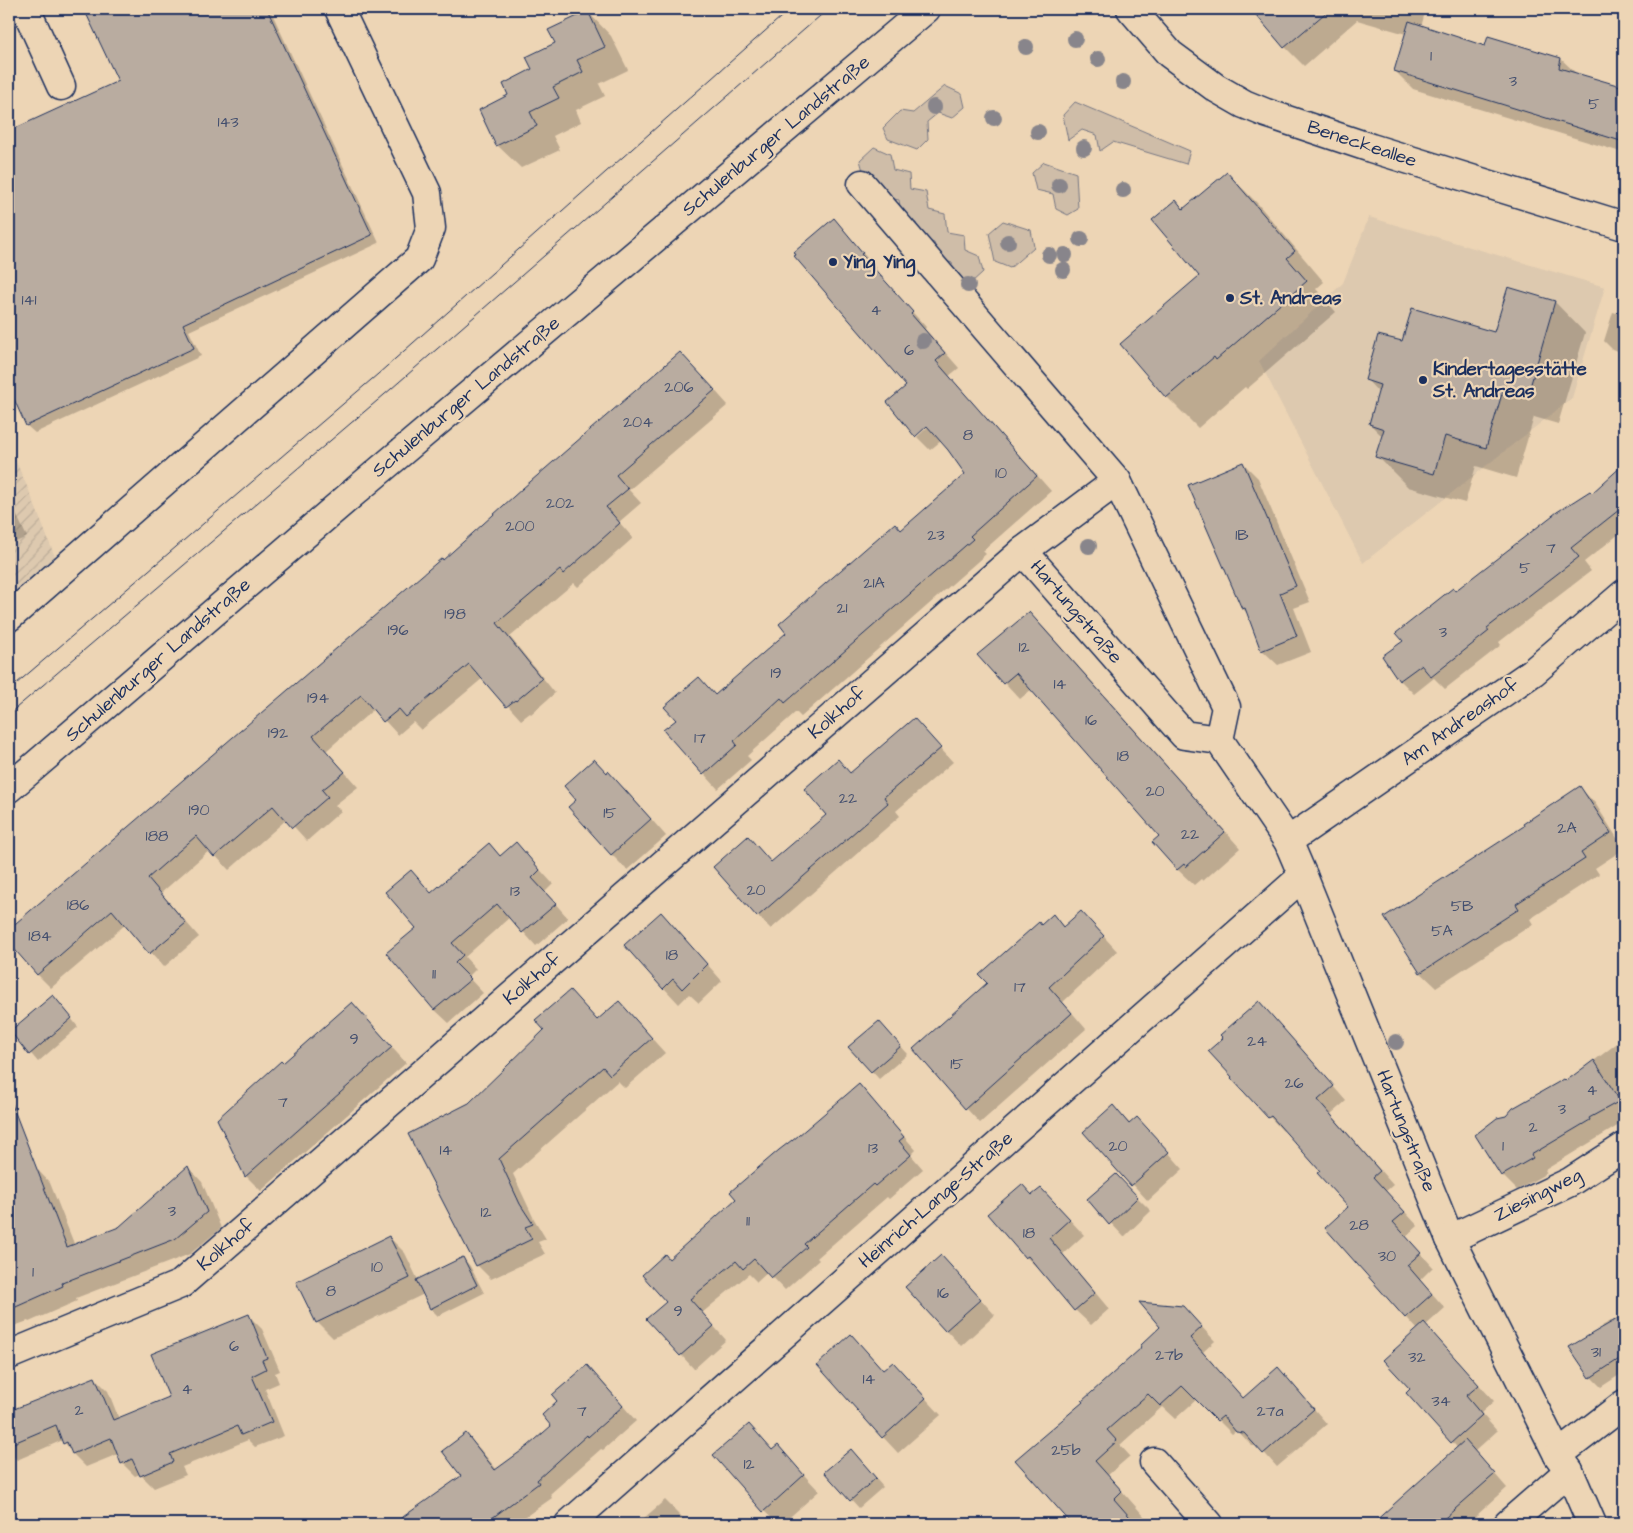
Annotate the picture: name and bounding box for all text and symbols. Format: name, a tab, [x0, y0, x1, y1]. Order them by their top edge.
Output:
house number: 1	[1430, 45, 1432, 67]
street label: Schulenburger Landstraße	[676, 49, 877, 224]
house number: 3	[1509, 70, 1517, 92]
house number: 5	[1588, 93, 1600, 115]
house number: 143	[217, 111, 239, 133]
street label: Beneckeallee	[1304, 114, 1420, 174]
place label: Ying Ying	[843, 249, 915, 277]
marker: Ying Ying	[827, 256, 839, 268]
place label: St. Andreas	[1239, 285, 1342, 312]
house number: 141	[22, 289, 36, 311]
marker: St. Andreas	[1224, 292, 1236, 304]
house number: 4	[871, 299, 882, 321]
street label: Schulenburger Landstraße	[366, 310, 567, 485]
house number: 6	[904, 339, 914, 361]
place label: Kindertagesstätte St. Andreas	[1432, 356, 1588, 405]
marker: Kindertagesstätte St. Andreas	[1417, 374, 1429, 386]
house number: 206	[664, 376, 694, 398]
house number: 204	[623, 411, 653, 433]
house number: 8	[963, 424, 973, 446]
house number: 10	[995, 462, 1007, 484]
house number: 202	[546, 492, 574, 514]
house number: 200	[505, 515, 535, 537]
house number: 23	[927, 524, 945, 546]
house number: 1B	[1235, 524, 1249, 546]
house number: 7	[1546, 537, 1556, 559]
street label: Hartungstraße	[1023, 554, 1129, 670]
house number: 5	[1519, 557, 1531, 579]
street label: Schulenburger Landstraße	[59, 572, 257, 749]
house number: 21A	[863, 572, 885, 594]
house number: 21	[836, 597, 848, 619]
house number: 198	[444, 603, 466, 625]
house number: 196	[387, 619, 409, 641]
house number: 3	[1439, 621, 1447, 643]
house number: 12	[1018, 636, 1030, 658]
house number: 19	[770, 662, 782, 684]
street label: Am Andreashof	[1396, 671, 1525, 772]
house number: 14	[1054, 673, 1067, 695]
street label: Kolkhof	[802, 680, 872, 746]
house number: 194	[307, 687, 329, 709]
house number: 16	[1085, 709, 1097, 731]
house number: 192	[268, 722, 288, 744]
house number: 17	[694, 727, 706, 749]
house number: 18	[1117, 745, 1129, 767]
house number: 20	[1145, 780, 1165, 802]
house number: 22	[839, 787, 857, 809]
house number: 190	[188, 799, 210, 821]
house number: 15	[603, 802, 617, 824]
house number: 2A	[1557, 817, 1577, 839]
house number: 22	[1181, 823, 1199, 845]
house number: 188	[146, 825, 168, 847]
house number: 20	[746, 879, 766, 901]
house number: 13	[510, 880, 520, 902]
house number: 186	[67, 894, 89, 916]
house number: 5B	[1451, 895, 1474, 917]
house number: 5A	[1431, 920, 1453, 942]
house number: 184	[28, 925, 52, 947]
house number: 18	[666, 944, 678, 966]
street label: Kolkhof	[497, 946, 567, 1012]
house number: 11	[432, 963, 436, 985]
house number: 17	[1014, 976, 1026, 998]
house number: 9	[349, 1028, 359, 1050]
house number: 24	[1247, 1030, 1267, 1052]
house number: 15	[950, 1053, 964, 1075]
street label: Hartungstraße	[1368, 1066, 1443, 1196]
house number: 26	[1284, 1072, 1304, 1094]
house number: 4	[1587, 1079, 1598, 1101]
house number: 7	[278, 1091, 288, 1113]
house number: 3	[1558, 1098, 1566, 1120]
house number: 2	[1528, 1116, 1538, 1138]
street label: Heinrich-Lange-Straße	[853, 1125, 1020, 1276]
house number: 20	[1108, 1135, 1128, 1157]
house number: 1	[1502, 1135, 1504, 1157]
house number: 13	[868, 1137, 878, 1159]
house number: 14	[440, 1139, 453, 1161]
street label: Ziesingweg	[1489, 1161, 1587, 1230]
house number: 3	[168, 1200, 176, 1222]
house number: 12	[480, 1201, 492, 1223]
house number: 11	[746, 1210, 750, 1232]
street label: Kolkhof	[191, 1212, 261, 1278]
house number: 28	[1349, 1214, 1369, 1236]
house number: 18	[1023, 1222, 1035, 1244]
house number: 30	[1378, 1245, 1396, 1267]
house number: 10	[371, 1256, 383, 1278]
house number: 1	[32, 1261, 34, 1283]
house number: 8	[326, 1280, 336, 1302]
house number: 16	[937, 1282, 949, 1304]
house number: 9	[673, 1300, 683, 1322]
house number: 6	[229, 1335, 239, 1357]
house number: 31	[1591, 1341, 1601, 1363]
house number: 27b	[1155, 1344, 1183, 1366]
house number: 32	[1408, 1346, 1426, 1368]
house number: 14	[863, 1368, 876, 1390]
house number: 4	[182, 1378, 193, 1400]
house number: 34	[1431, 1390, 1451, 1412]
house number: 2	[74, 1399, 84, 1421]
house number: 7	[577, 1400, 587, 1422]
house number: 27a	[1256, 1400, 1284, 1422]
house number: 25b	[1051, 1439, 1081, 1461]
house number: 12	[743, 1453, 755, 1475]

